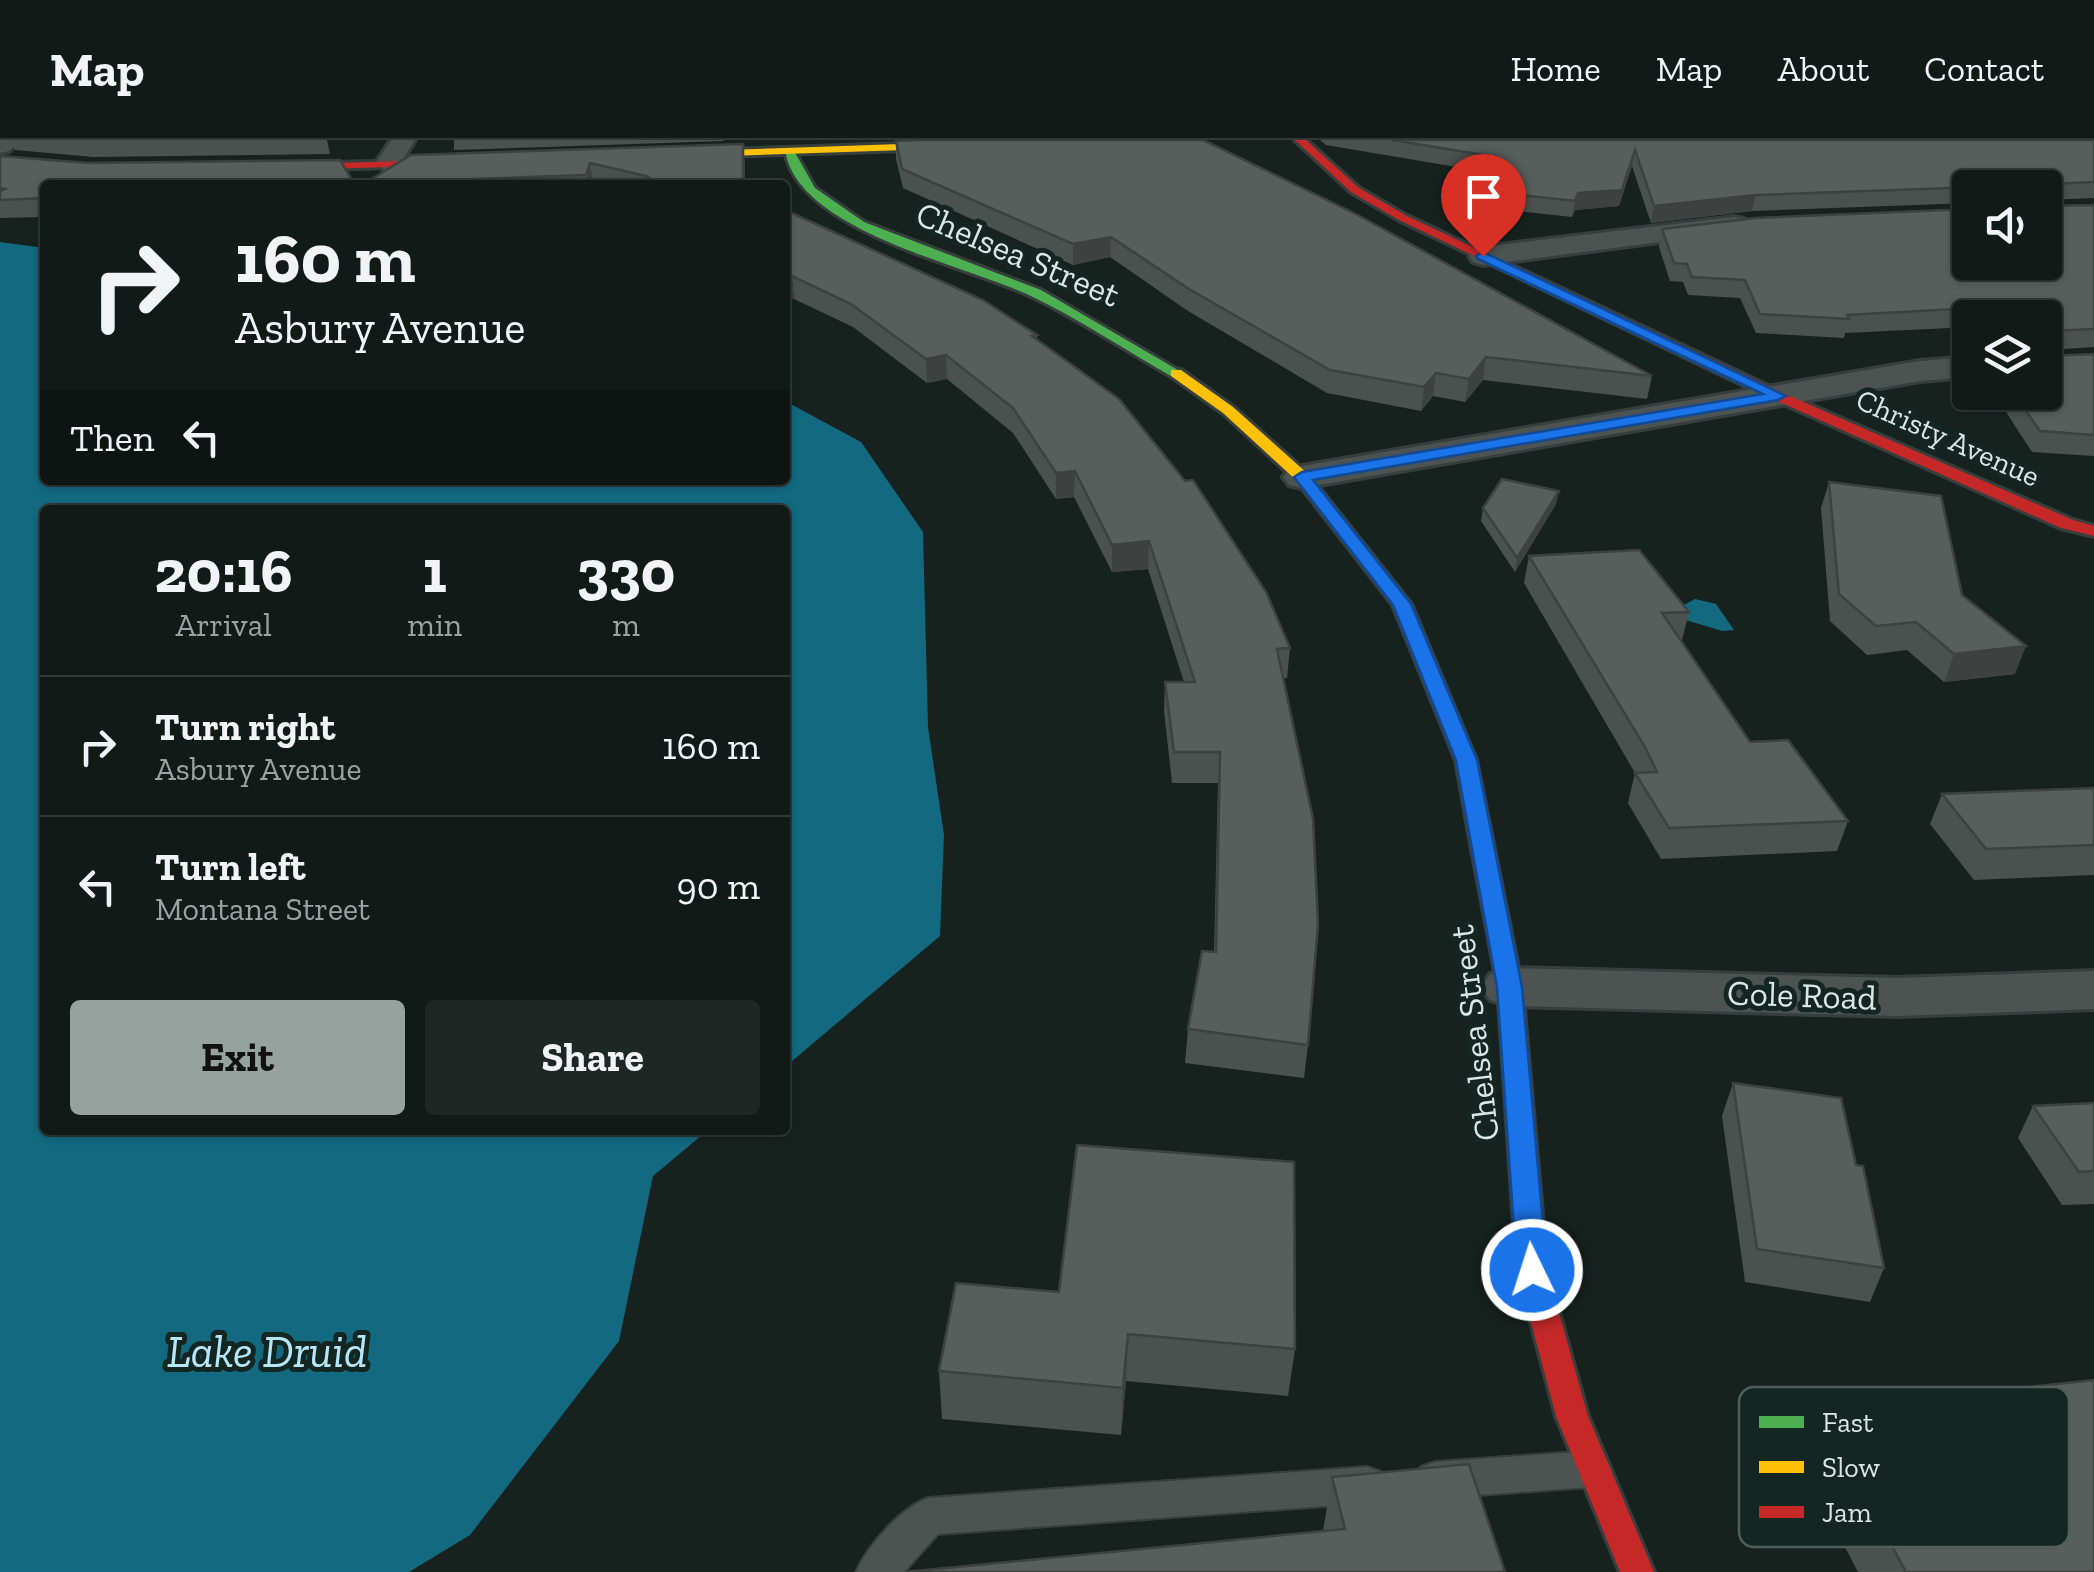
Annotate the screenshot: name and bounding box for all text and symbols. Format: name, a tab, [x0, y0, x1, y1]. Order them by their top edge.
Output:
text: Map	[50, 41, 145, 98]
text: Home	[1510, 48, 1601, 90]
text: Map	[1656, 48, 1722, 90]
text: About	[1777, 48, 1869, 90]
text: Contact	[1924, 48, 2044, 90]
pin	[1441, 154, 1526, 257]
icon: arrive	[1456, 169, 1511, 224]
map controls	[1952, 170, 2062, 410]
button: sound	[1952, 170, 2062, 280]
street label: Chelsea Street	[910, 192, 1126, 316]
text: 160 m	[235, 216, 416, 300]
icon: right	[70, 220, 200, 350]
button: layers	[1952, 300, 2062, 410]
text: Asbury Avenue	[235, 301, 525, 355]
street label: Christy Avenue	[1851, 381, 2045, 495]
icon: left	[174, 410, 229, 465]
text: Then	[70, 415, 154, 461]
text: 20:16	[155, 535, 293, 607]
text: 1	[423, 535, 447, 607]
text: 330	[577, 535, 675, 607]
text: Arrival	[175, 606, 272, 644]
text: min	[407, 606, 462, 644]
text: m	[612, 606, 640, 644]
text: Turn right	[155, 704, 335, 750]
icon: right	[70, 719, 125, 774]
text: 160 m	[662, 723, 760, 769]
text: Asbury Avenue	[155, 750, 362, 788]
text: Turn left	[155, 844, 306, 890]
icon: left	[70, 859, 125, 914]
text: 90 m	[677, 863, 760, 909]
text: Montana Street	[155, 890, 370, 928]
street label: Chelsea Street	[1440, 923, 1508, 1143]
street label: Cole Road	[1727, 971, 1877, 1019]
button: Exit	[70, 1000, 405, 1115]
button: Share	[425, 1000, 760, 1115]
position arrow	[1480, 1218, 1584, 1322]
water label: Lake Druid	[167, 1325, 367, 1379]
legend	[1739, 1387, 2069, 1547]
text: Fast	[1822, 1406, 1874, 1439]
text: Slow	[1822, 1451, 1880, 1484]
text: Jam	[1822, 1496, 1872, 1529]

